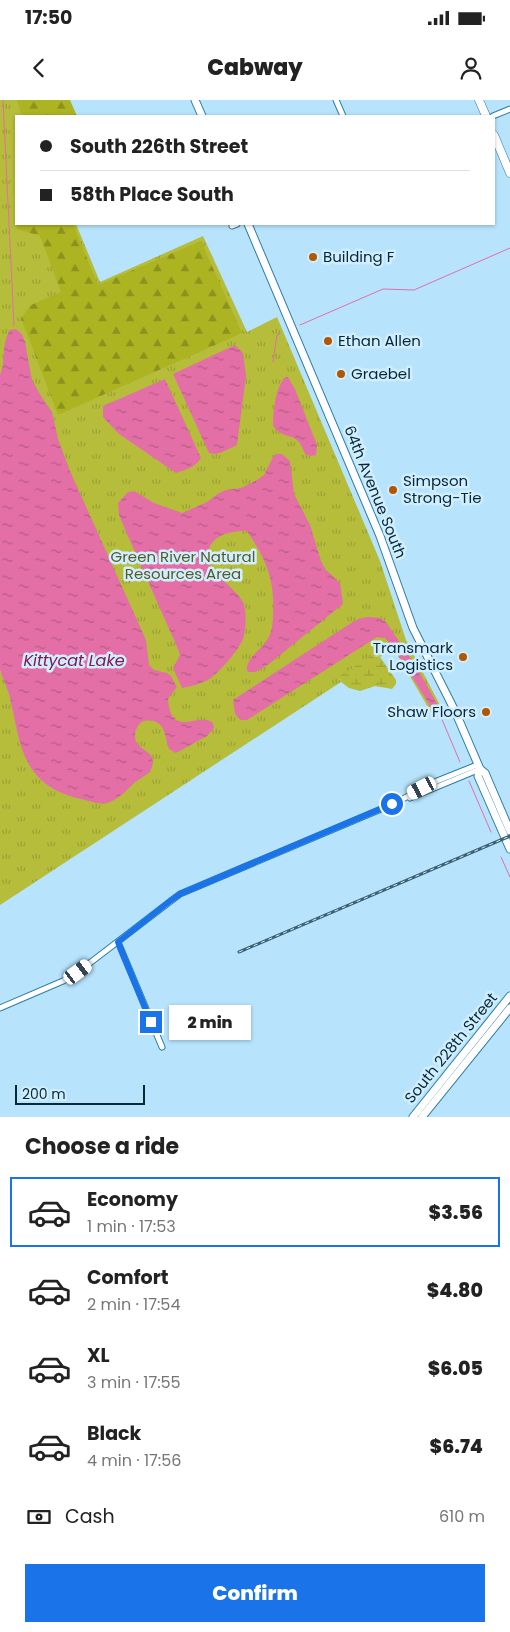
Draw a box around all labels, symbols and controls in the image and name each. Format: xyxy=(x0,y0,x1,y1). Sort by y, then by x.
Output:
text: 17:50 xyxy=(25,4,72,31)
text: Cabway xyxy=(207,52,303,83)
icon: back xyxy=(25,54,53,82)
icon: person xyxy=(457,54,485,82)
text: South 226th Street xyxy=(70,133,248,160)
text: 58th Place South xyxy=(70,181,234,208)
place label: Building F xyxy=(323,246,395,267)
marker: Building F xyxy=(307,251,319,263)
place label: Ethan Allen xyxy=(338,330,421,351)
marker: Ethan Allen xyxy=(322,335,334,347)
place label: Graebel xyxy=(351,363,411,384)
marker: Graebel xyxy=(335,368,347,380)
street label: 64th Avenue South xyxy=(339,422,412,561)
place label: Simpson Strong-Tie xyxy=(403,470,482,508)
marker: Simpson Strong-Tie xyxy=(387,484,399,496)
park label: Green River Natural Resources Area xyxy=(111,546,255,584)
place label: Transmark Logistics xyxy=(373,637,453,675)
water label: Kittycat Lake xyxy=(23,649,125,672)
marker: Transmark Logistics xyxy=(457,651,469,663)
place label: Shaw Floors xyxy=(387,701,476,722)
marker: Shaw Floors xyxy=(480,706,492,718)
car xyxy=(405,775,438,801)
route start xyxy=(381,793,403,815)
car xyxy=(61,957,94,987)
street label: South 228th Street xyxy=(399,988,502,1107)
callout: 2 min xyxy=(168,1004,251,1040)
route end xyxy=(140,1011,162,1033)
text: 2 min xyxy=(187,1011,233,1034)
scale bar xyxy=(15,1082,145,1105)
text: 200 m xyxy=(22,1084,66,1104)
text: Choose a ride xyxy=(25,1131,179,1162)
text: Economy xyxy=(87,1186,178,1213)
icon: car xyxy=(27,1190,72,1235)
text: $3.56 xyxy=(429,1199,483,1226)
text: 1 min · 17:53 xyxy=(87,1215,176,1238)
text: Comfort xyxy=(87,1264,169,1291)
icon: car xyxy=(27,1268,72,1313)
text: $4.80 xyxy=(427,1277,483,1304)
text: 2 min · 17:54 xyxy=(87,1293,180,1316)
text: XL xyxy=(87,1342,110,1369)
icon: car xyxy=(27,1346,72,1391)
text: $6.05 xyxy=(428,1355,483,1382)
text: 3 min · 17:55 xyxy=(87,1371,181,1394)
text: Black xyxy=(87,1420,141,1447)
icon: car xyxy=(27,1424,72,1469)
text: $6.74 xyxy=(430,1433,483,1460)
text: 4 min · 17:56 xyxy=(87,1449,181,1472)
icon: cash xyxy=(25,1503,53,1531)
text: Cash xyxy=(65,1503,115,1530)
text: 610 m xyxy=(439,1505,485,1528)
button: Confirm xyxy=(25,1564,485,1622)

